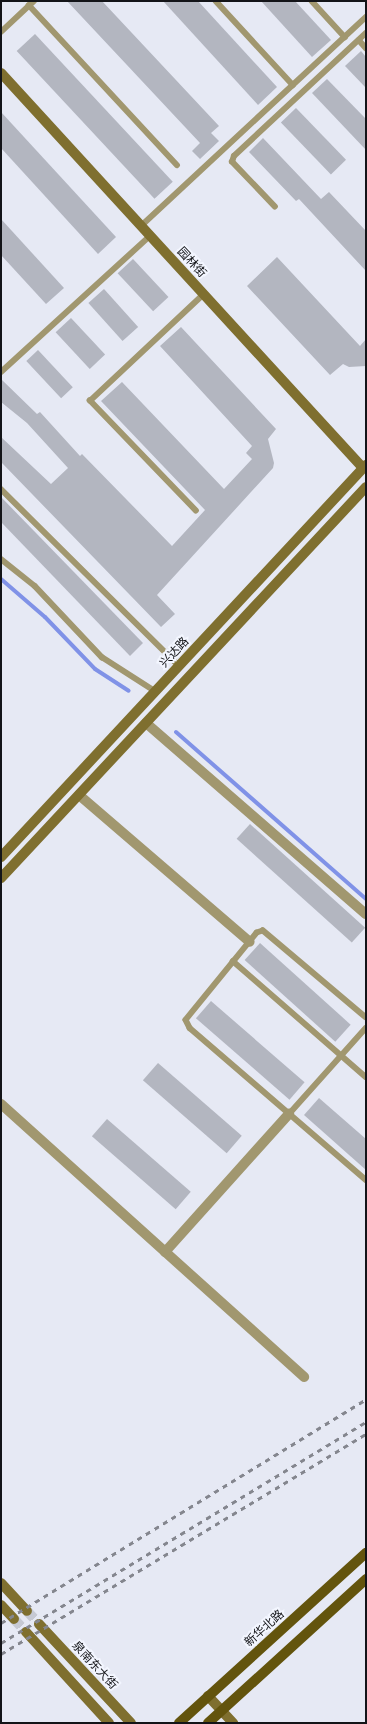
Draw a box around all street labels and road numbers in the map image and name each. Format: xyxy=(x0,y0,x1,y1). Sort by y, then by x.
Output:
street label: 园林街 xyxy=(174,244,210,280)
street label: 兴达路 xyxy=(156,634,192,670)
street label: 新华北路 xyxy=(241,1607,287,1649)
street label: 泉南东大街 xyxy=(69,1638,121,1692)

